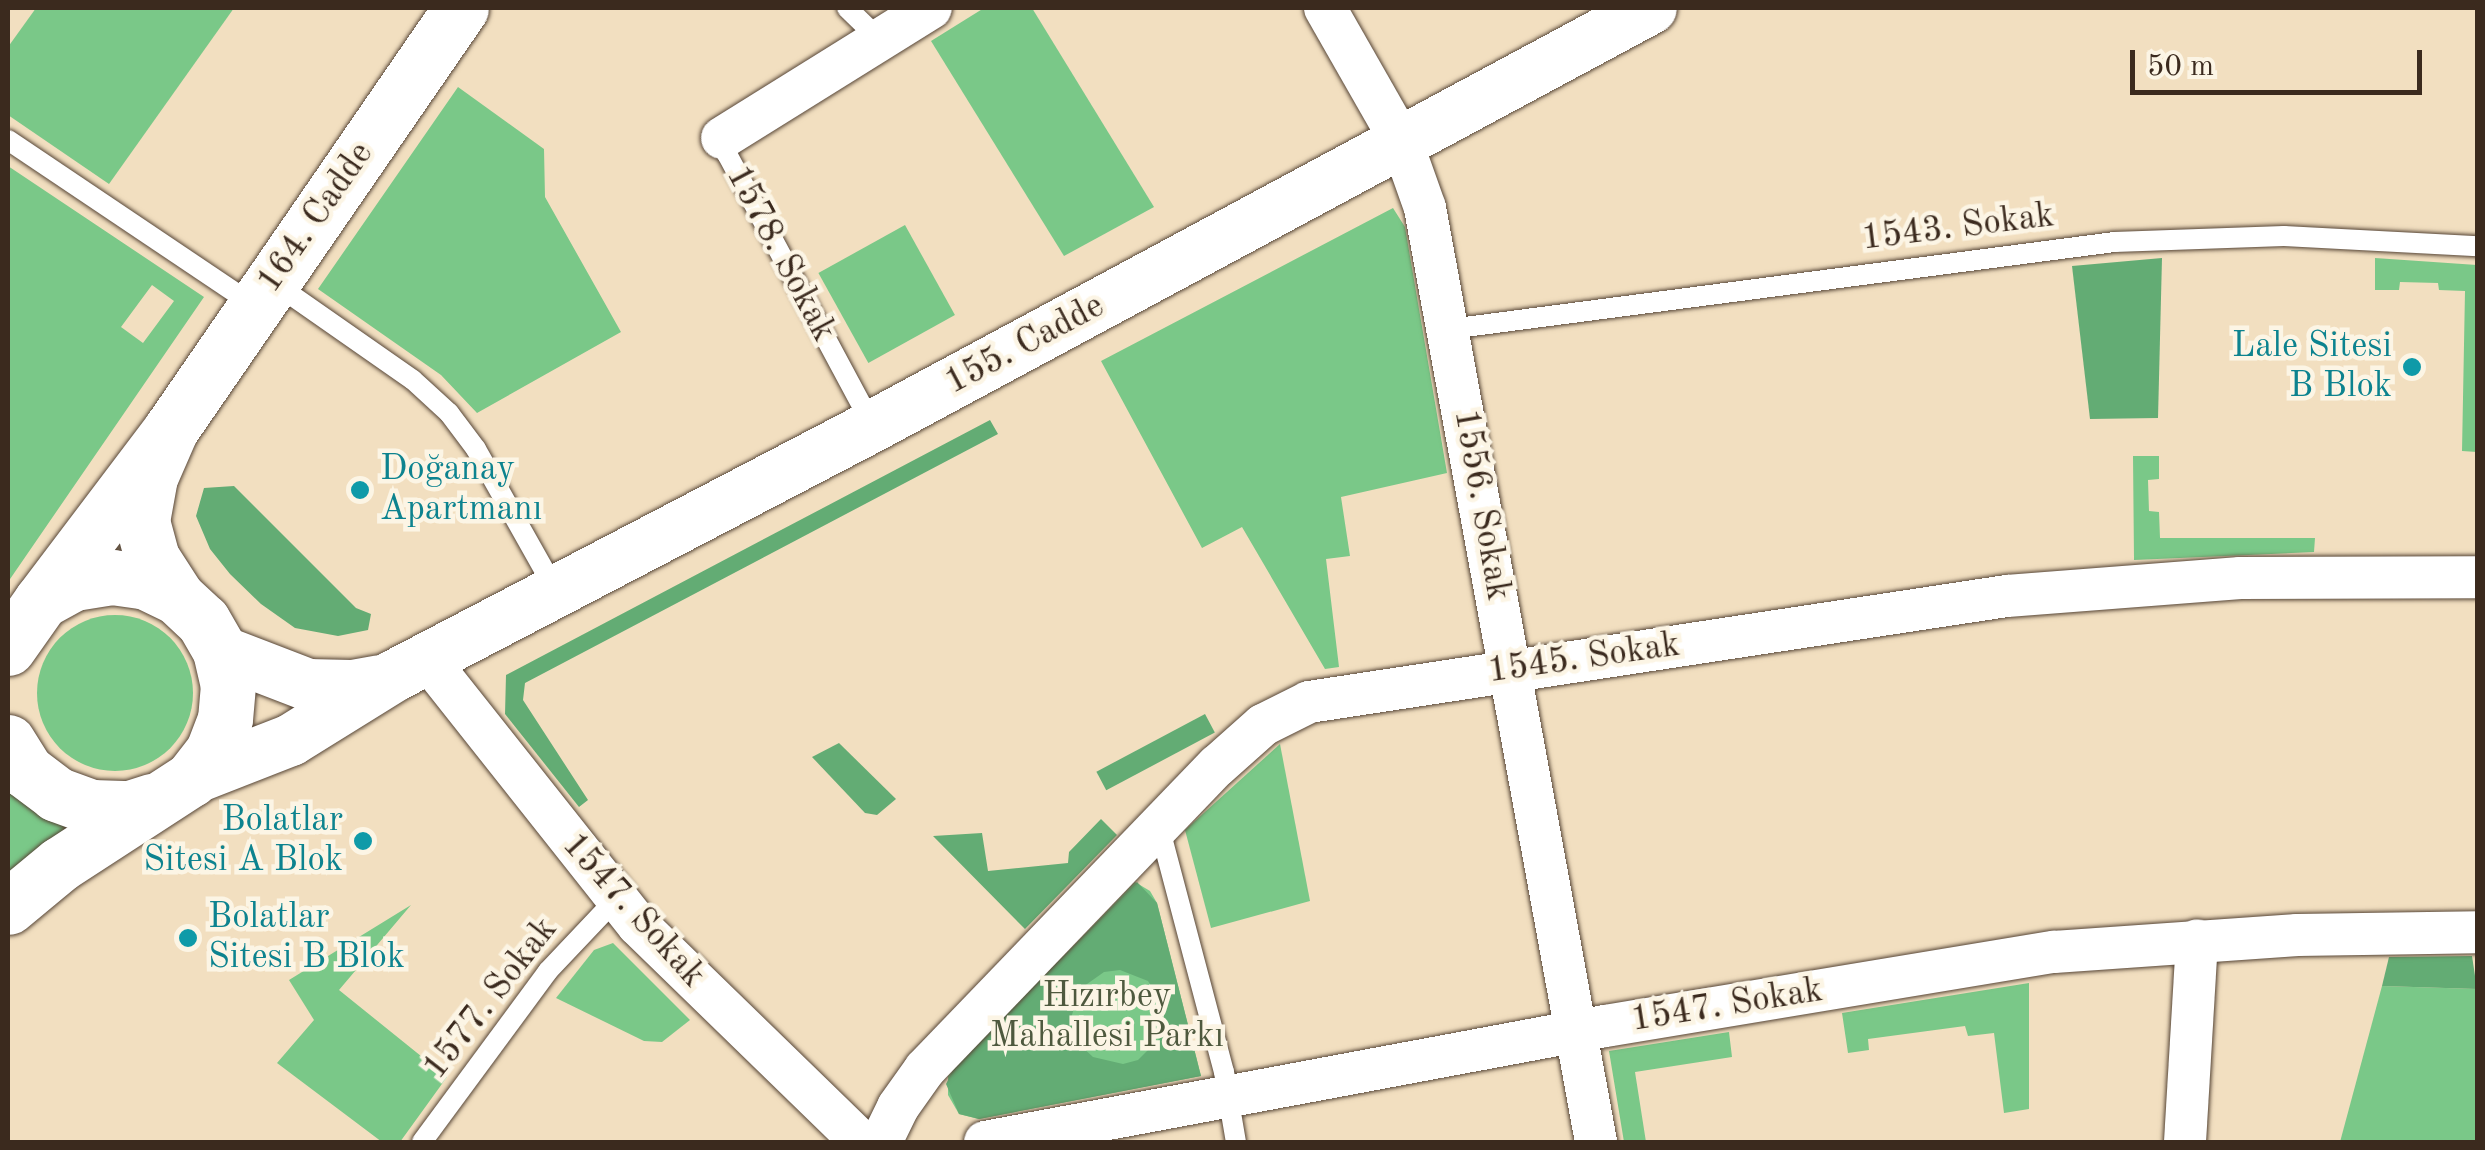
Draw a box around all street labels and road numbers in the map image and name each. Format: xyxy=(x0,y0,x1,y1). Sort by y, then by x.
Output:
street label: 164. Cadde xyxy=(249,135,383,301)
street label: 1578. Sokak xyxy=(716,159,844,349)
street label: 1543. Sokak xyxy=(1859,195,2057,261)
street label: 155. Cadde xyxy=(938,286,1112,404)
street label: 1556. Sokak xyxy=(1444,406,1518,604)
street label: 1545. Sokak xyxy=(1485,625,1683,693)
street label: 1547. Sokak xyxy=(553,825,713,997)
street label: 1577. Sokak xyxy=(415,910,567,1088)
street label: 1547. Sokak xyxy=(1628,970,1826,1042)

